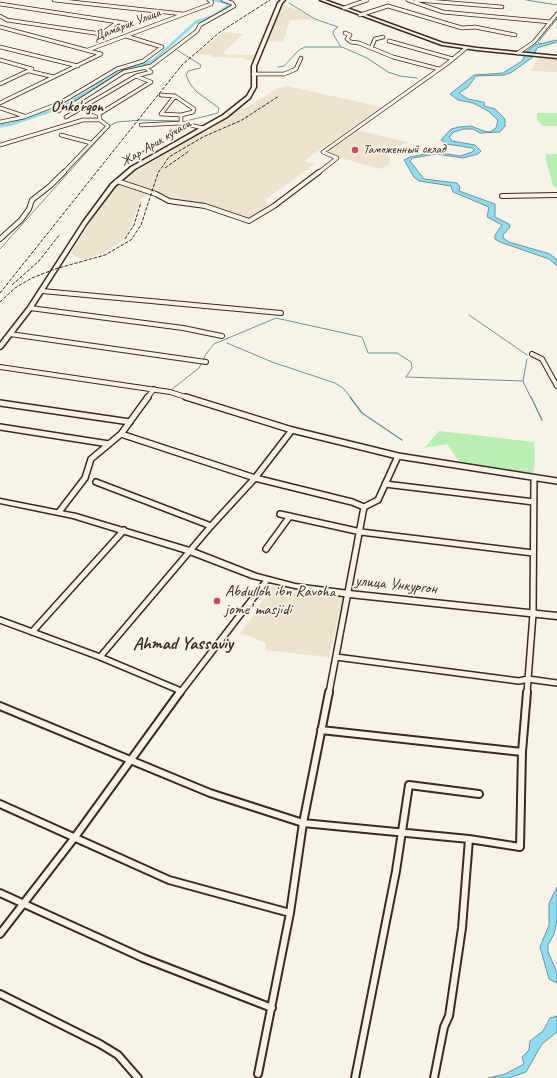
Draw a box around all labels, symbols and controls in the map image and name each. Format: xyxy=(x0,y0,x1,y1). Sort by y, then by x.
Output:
street label: Дамарик Улица xyxy=(91,5,163,45)
district label: O'nko'rgon xyxy=(51,98,103,116)
street label: Жар-Арик кўчаси xyxy=(118,116,194,170)
place label: Таможенный склад xyxy=(363,142,446,158)
marker: Таможенный склад xyxy=(350,145,360,155)
street label: улица Ункургон xyxy=(354,571,438,599)
place label: Abdulloh ibn Ravoha jome’ masjidi xyxy=(225,582,335,620)
marker: Abdulloh ibn Ravoha jome’ masjidi xyxy=(212,596,222,606)
district label: Ahmad Yassaviy xyxy=(133,633,233,655)

